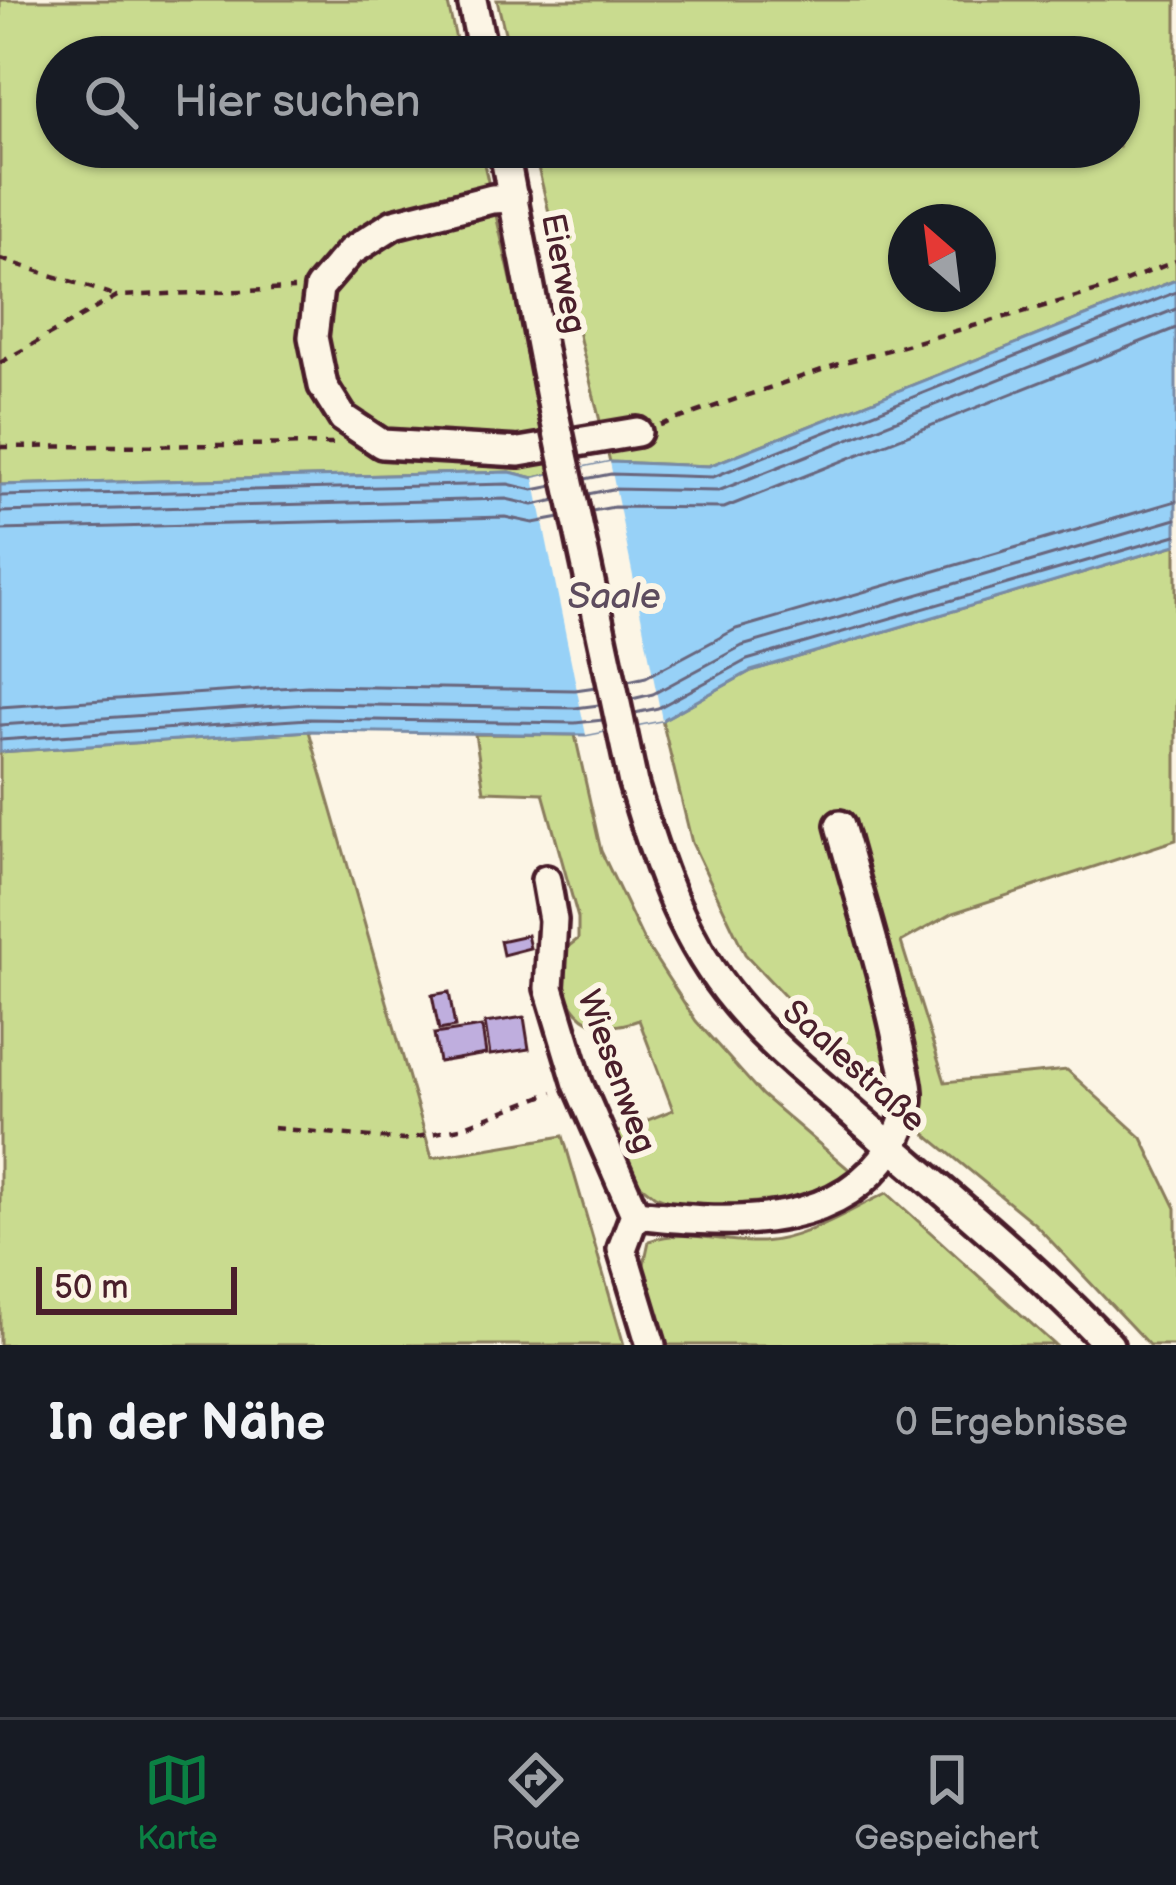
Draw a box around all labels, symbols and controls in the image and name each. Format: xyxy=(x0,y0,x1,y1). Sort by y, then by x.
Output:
search box xyxy=(36,36,1140,168)
icon: search xyxy=(78,69,144,135)
text: Hier suchen xyxy=(174,75,421,130)
north arrow xyxy=(888,204,996,312)
street label: Eierweg xyxy=(532,210,594,337)
water label: Saale xyxy=(567,576,661,619)
street label: Wiesenweg xyxy=(568,985,664,1159)
street label: Saalestraße xyxy=(774,992,933,1141)
scale bar xyxy=(36,1261,237,1314)
text: 50 m xyxy=(54,1268,129,1308)
text: In der Nähe xyxy=(48,1393,326,1454)
text: 0 Ergebnisse xyxy=(895,1400,1128,1447)
tab: Karte xyxy=(137,1747,218,1859)
tab: Route xyxy=(491,1747,580,1859)
tab: Gespeichert xyxy=(854,1747,1039,1859)

